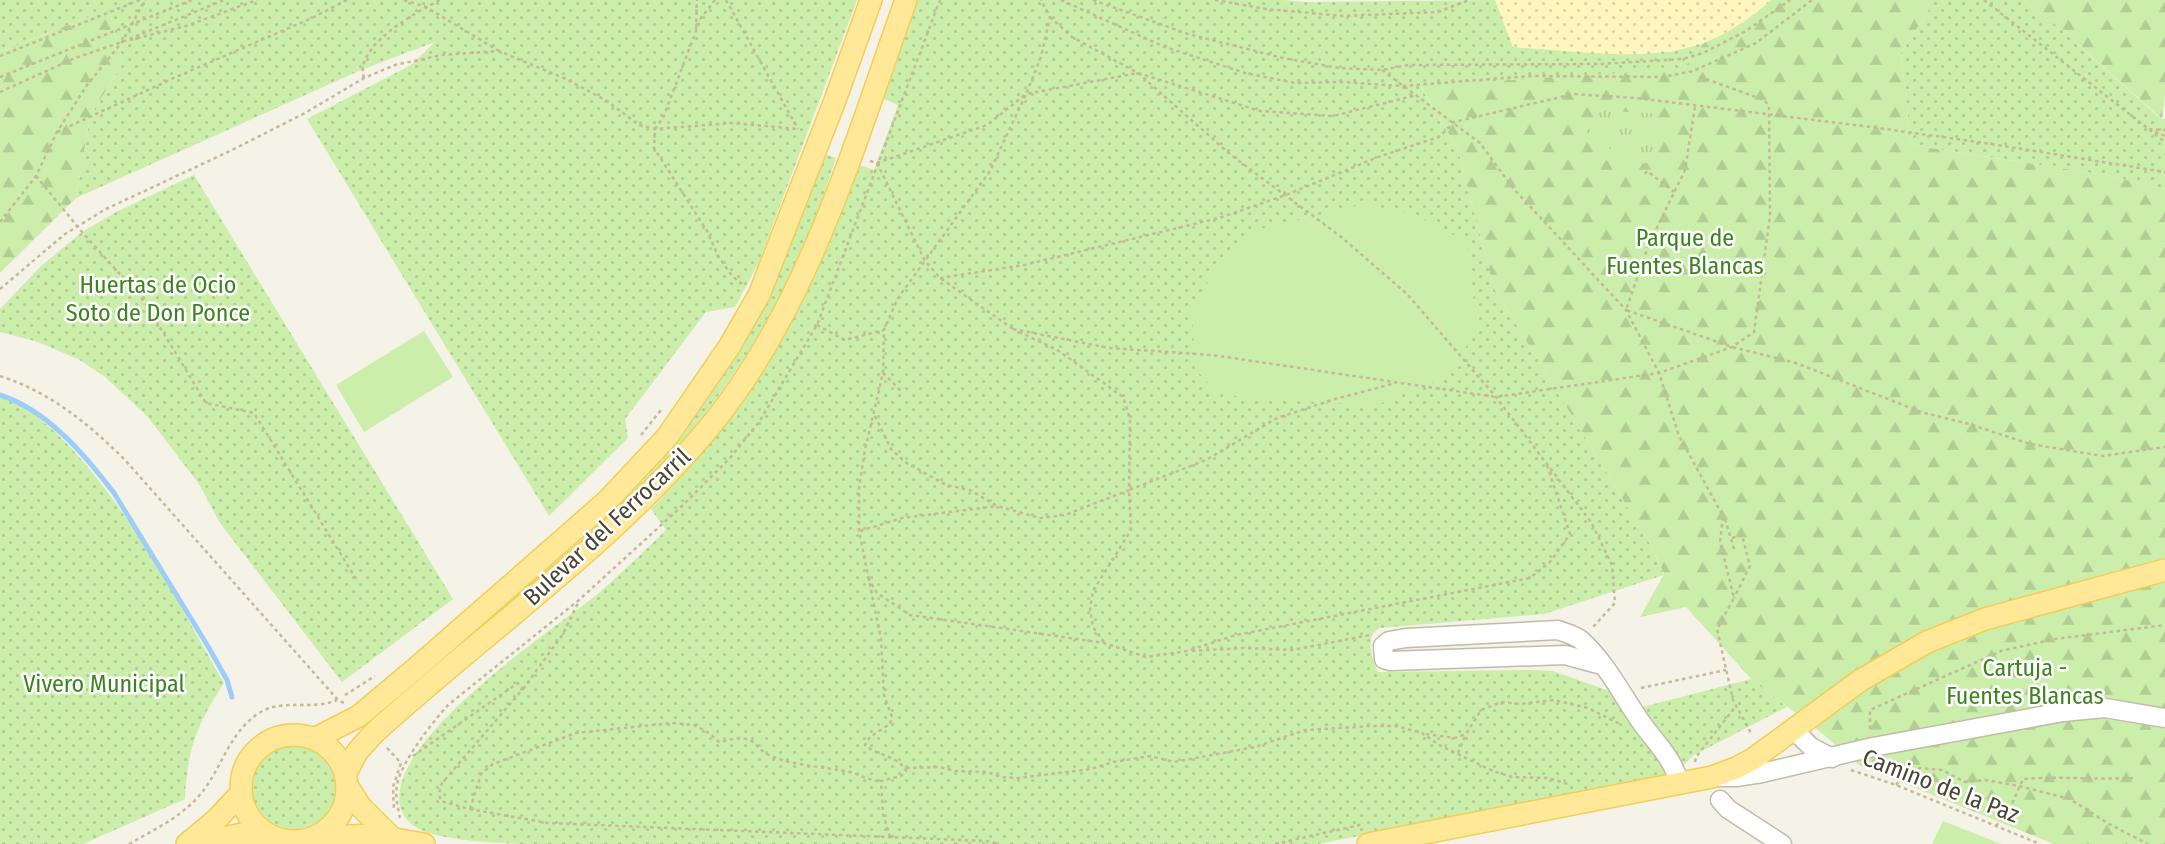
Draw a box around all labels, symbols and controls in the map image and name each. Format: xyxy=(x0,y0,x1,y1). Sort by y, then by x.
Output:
park label: Parque de Fuentes Blancas xyxy=(1606,224,1764,280)
park label: Huertas de Ocio Soto de Don Ponce xyxy=(66,271,250,327)
street label: Bulevar del Ferrocarril xyxy=(518,443,696,611)
park label: Cartuja - Fuentes Blancas xyxy=(1946,654,2104,710)
park label: Vivero Municipal xyxy=(23,670,185,698)
street label: Camino de la Paz xyxy=(1859,743,2023,829)

